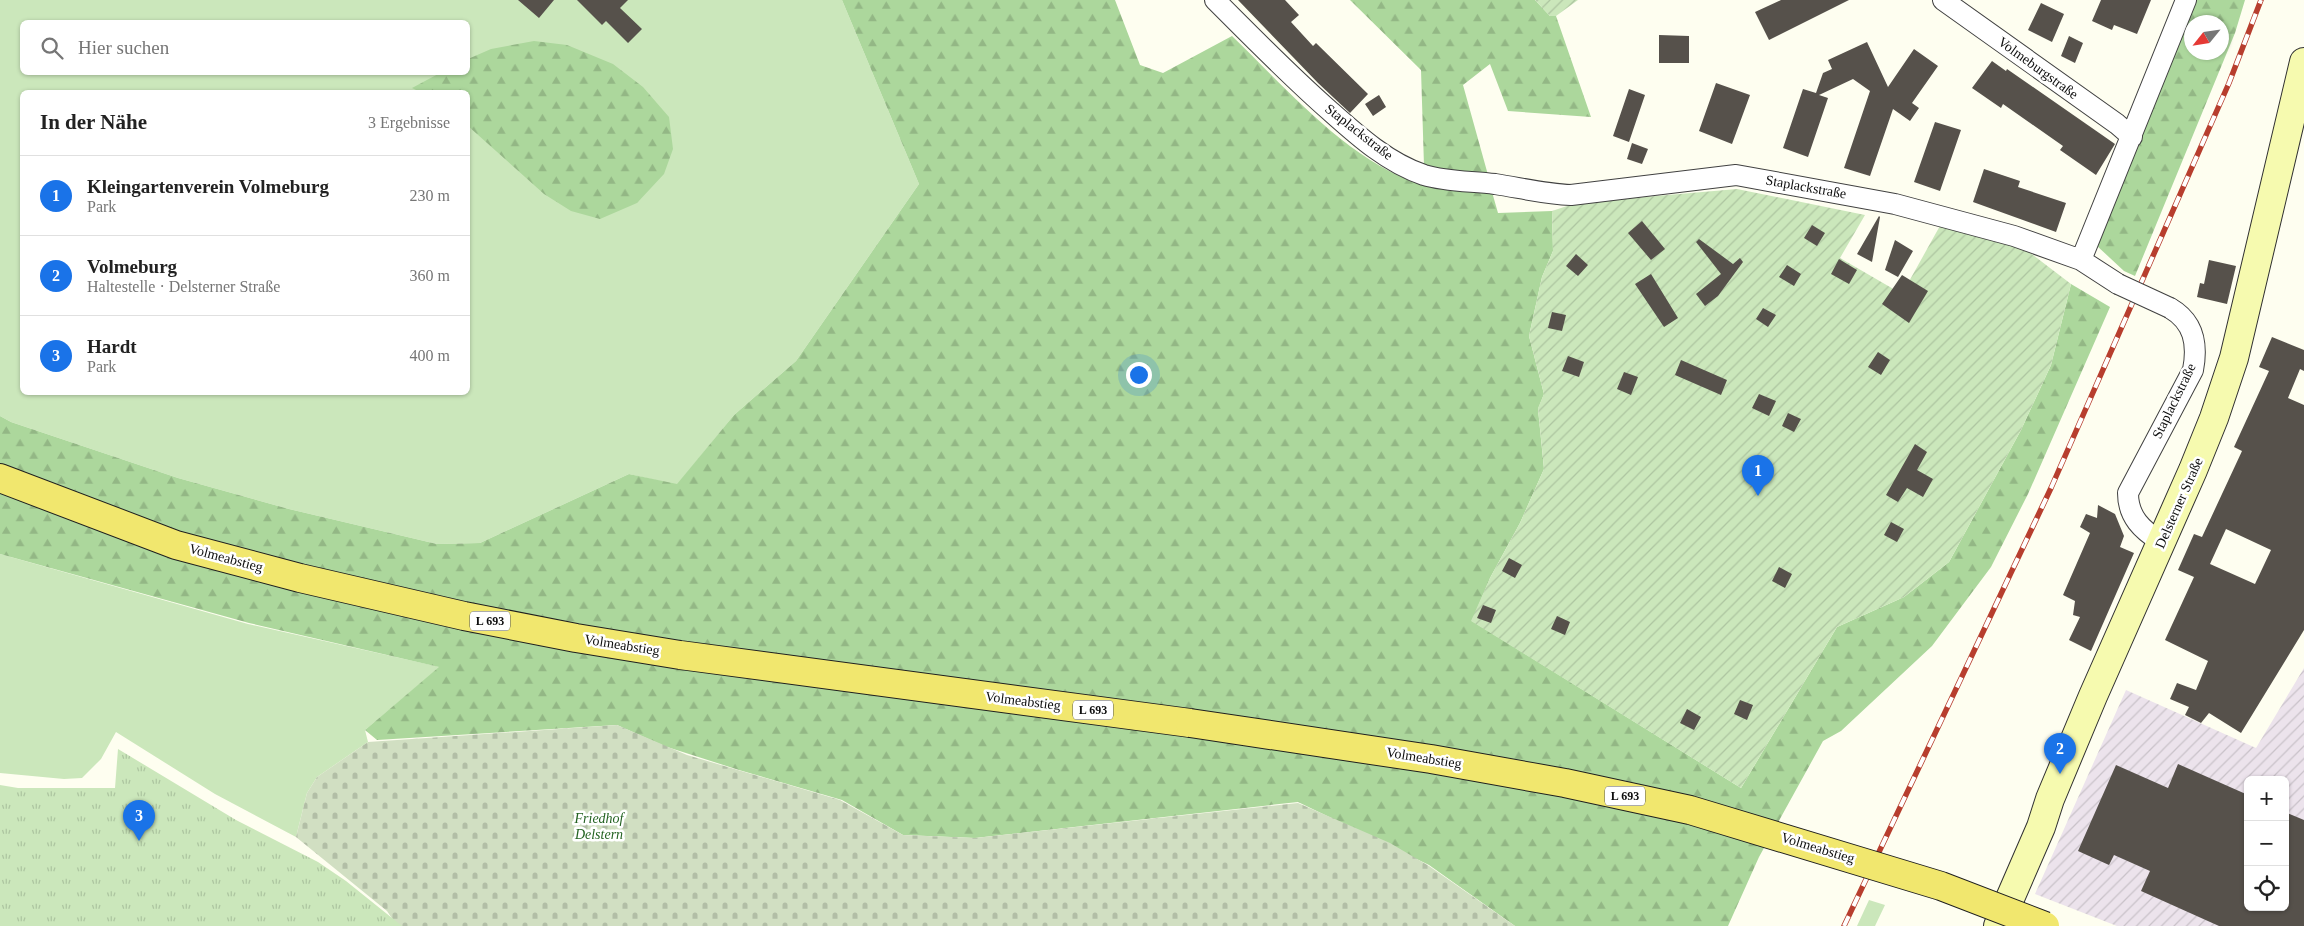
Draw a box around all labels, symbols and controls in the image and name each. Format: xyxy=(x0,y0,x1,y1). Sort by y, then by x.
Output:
north arrow xyxy=(2184,15,2229,60)
search box xyxy=(20,20,470,75)
icon: search xyxy=(38,34,66,62)
street label: Volmeburgstraße xyxy=(1995,34,2081,102)
text: Hier suchen xyxy=(78,37,169,58)
street label: Staplackstraße xyxy=(1322,101,1396,163)
text: In der Nähe xyxy=(40,110,147,134)
text: 3 Ergebnisse xyxy=(368,114,450,131)
street label: Staplackstraße xyxy=(1764,173,1848,201)
text: Kleingartenverein Volmeburg xyxy=(87,176,329,197)
text: 1 xyxy=(52,187,60,204)
text: 230 m xyxy=(410,187,450,204)
text: Park xyxy=(87,198,116,215)
text: Volmeburg xyxy=(87,256,177,277)
text: 2 xyxy=(52,267,60,284)
text: 360 m xyxy=(410,267,450,284)
text: Haltestelle · Delsterner Straße xyxy=(87,278,280,295)
text: Hardt xyxy=(87,336,137,357)
text: 3 xyxy=(52,347,60,364)
text: 400 m xyxy=(410,347,450,364)
text: Park xyxy=(87,358,116,375)
street label: Staplackstraße xyxy=(2149,361,2199,441)
your location xyxy=(1126,362,1152,388)
pin: 1 xyxy=(1742,455,1774,496)
street label: Delsterner Straße xyxy=(2152,455,2206,551)
street label: Volmeabstieg xyxy=(187,541,265,575)
road number: L 693 xyxy=(470,612,510,630)
street label: Volmeabstieg xyxy=(583,632,661,658)
street label: Volmeabstieg xyxy=(984,689,1062,713)
road number: L 693 xyxy=(1073,700,1113,720)
pin: 2 xyxy=(2044,733,2076,774)
street label: Volmeabstieg xyxy=(1385,745,1463,771)
map controls xyxy=(2244,776,2289,911)
button: + xyxy=(2244,776,2289,821)
road number: L 693 xyxy=(1605,786,1645,806)
pin: 3 xyxy=(123,800,155,841)
park label: Friedhof Delstern xyxy=(574,811,626,842)
button: − xyxy=(2244,821,2289,866)
street label: Volmeabstieg xyxy=(1779,830,1857,866)
button: locate xyxy=(2244,866,2289,911)

